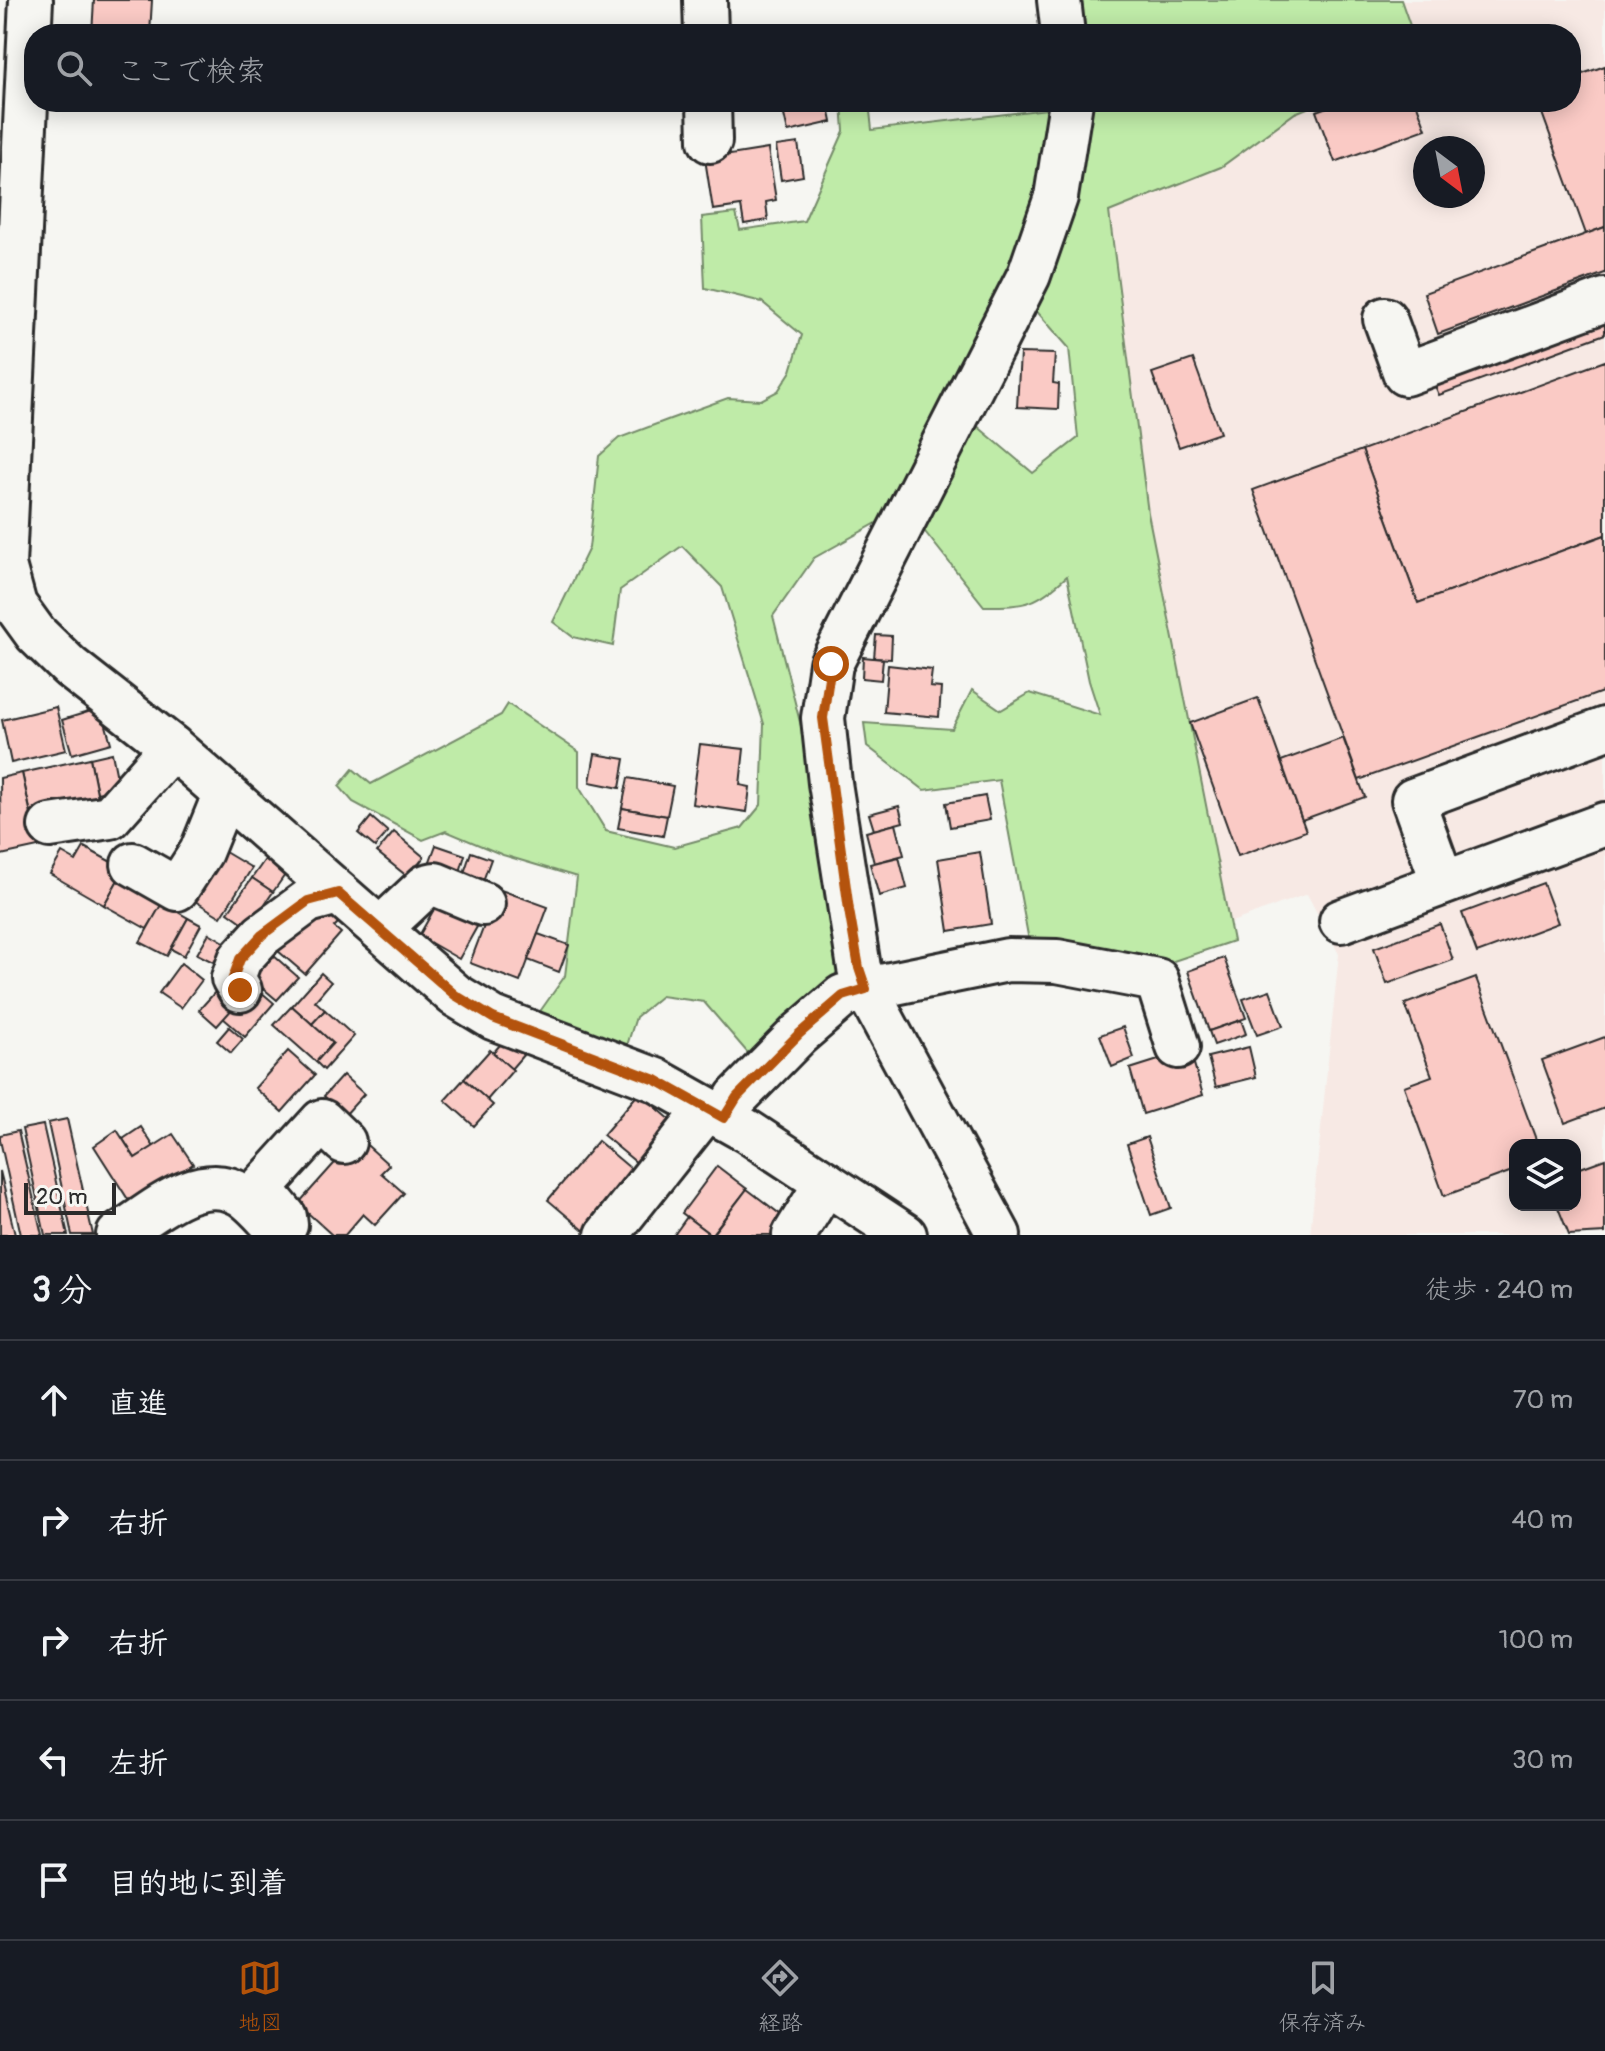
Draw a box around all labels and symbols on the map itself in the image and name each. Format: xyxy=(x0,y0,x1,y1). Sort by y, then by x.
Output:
north arrow xyxy=(1413,136,1485,208)
route start xyxy=(813,646,849,682)
route end xyxy=(222,972,258,1008)
scale bar xyxy=(24,1179,116,1215)

